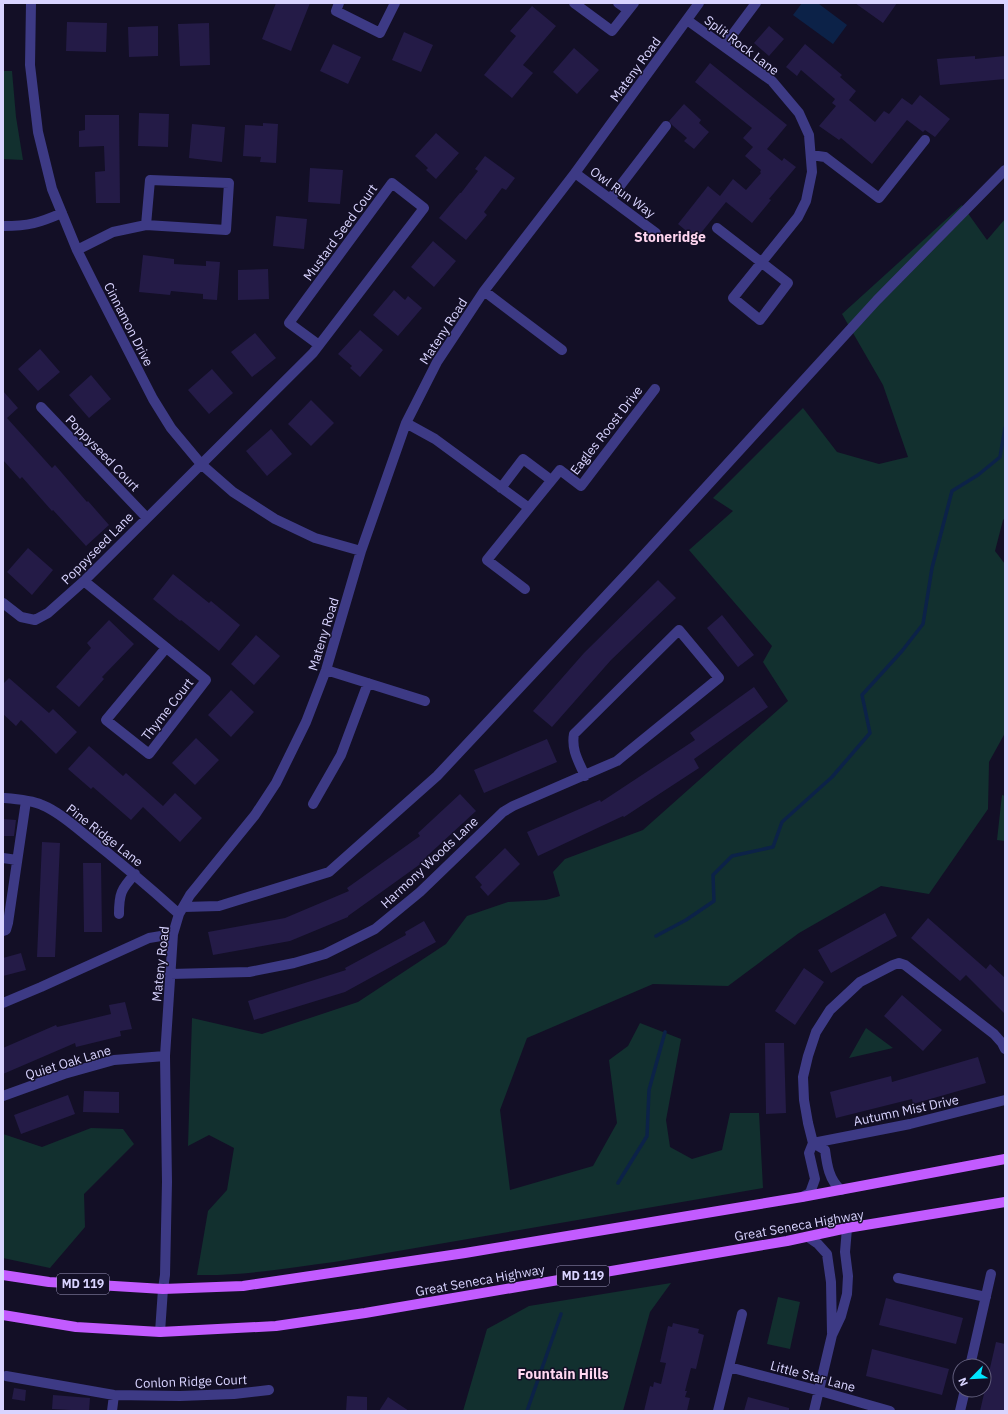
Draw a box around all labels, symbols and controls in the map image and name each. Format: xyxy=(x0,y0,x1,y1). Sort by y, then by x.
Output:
street label: Split Rock Lane xyxy=(701,12,782,79)
street label: Mateny Road xyxy=(606,34,665,105)
street label: Owl Run Way xyxy=(587,163,659,222)
street label: Mustard Seed Court xyxy=(300,181,381,284)
district label: Stoneridge xyxy=(634,228,706,246)
street label: Cinnamon Drive xyxy=(100,279,157,369)
street label: Mateny Road xyxy=(416,295,471,368)
street label: Eagles Roost Drive xyxy=(566,382,646,478)
street label: Poppyseed Court xyxy=(62,412,143,495)
street label: Poppyseed Lane xyxy=(58,509,137,588)
street label: Mateny Road xyxy=(304,595,343,673)
street label: Thyme Court xyxy=(138,675,197,744)
street label: Pine Ridge Lane xyxy=(63,800,146,871)
street label: Harmony Woods Lane xyxy=(377,813,482,912)
street label: Mateny Road xyxy=(148,925,173,1003)
street label: Quiet Oak Lane xyxy=(23,1041,113,1084)
street label: Autumn Mist Drive xyxy=(852,1091,960,1130)
street label: Great Seneca Highway xyxy=(733,1206,866,1245)
street label: Great Seneca Highway xyxy=(414,1261,547,1300)
road number: MD 119 xyxy=(557,1266,609,1286)
road number: MD 119 xyxy=(57,1274,109,1294)
street label: Little Star Lane xyxy=(768,1357,857,1396)
north arrow xyxy=(952,1358,992,1398)
district label: Fountain Hills xyxy=(518,1365,608,1383)
street label: Conlon Ridge Court xyxy=(135,1371,247,1392)
text: N xyxy=(955,1376,971,1389)

